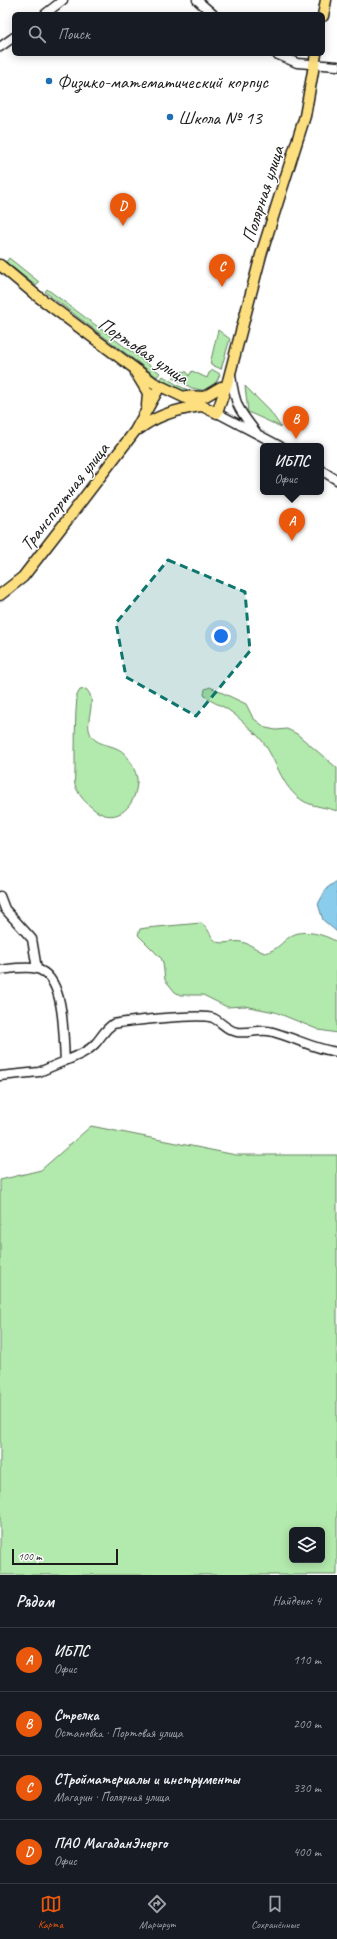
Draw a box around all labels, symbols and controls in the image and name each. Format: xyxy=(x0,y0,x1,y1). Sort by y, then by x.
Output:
search box xyxy=(12,12,325,56)
icon: search xyxy=(26,23,48,45)
text: Поиск xyxy=(58,25,90,44)
place label: Физико-математический корпус xyxy=(57,70,269,94)
marker: Физико-математический корпус xyxy=(44,76,54,86)
place label: Школа № 13 xyxy=(178,106,263,130)
marker: Школа № 13 xyxy=(165,112,175,122)
street label: Полярная улица xyxy=(236,141,290,246)
pin: D xyxy=(110,193,136,226)
pin: C xyxy=(209,254,235,287)
street label: Портовая улица xyxy=(93,312,195,391)
pin: B xyxy=(283,406,309,439)
street label: Транспортная улица xyxy=(15,436,116,556)
popup xyxy=(260,443,324,495)
text: ИБПС xyxy=(274,452,310,471)
text: Офис xyxy=(274,471,297,487)
pin: A xyxy=(279,508,305,541)
your location xyxy=(211,626,231,646)
map controls xyxy=(289,1527,325,1563)
button: layers xyxy=(289,1527,325,1563)
scale bar xyxy=(12,1547,118,1566)
text: 100 m xyxy=(18,1549,42,1563)
text: Рядом xyxy=(16,1591,54,1612)
text: Найдено: 4 xyxy=(273,1593,321,1609)
text: ИБПС xyxy=(54,1642,89,1661)
text: A xyxy=(26,1652,32,1668)
text: 110 m xyxy=(293,1652,321,1668)
text: Офис xyxy=(54,1661,77,1677)
text: Стрелка xyxy=(54,1706,99,1725)
text: B xyxy=(26,1716,32,1732)
text: 200 m xyxy=(293,1716,321,1732)
text: Остановка · Портовая улица xyxy=(54,1725,183,1741)
text: СТройматериалы и инструменты xyxy=(54,1770,240,1789)
text: C xyxy=(26,1780,32,1796)
text: 330 m xyxy=(293,1780,321,1796)
text: Магазин · Полярная улица xyxy=(54,1789,169,1805)
text: ПАО МагаданЭнерго xyxy=(54,1834,167,1853)
text: D xyxy=(25,1844,33,1860)
text: 400 m xyxy=(293,1844,321,1860)
text: Офис xyxy=(54,1853,77,1869)
tab: Карта xyxy=(38,1893,63,1931)
tab: Маршрут xyxy=(139,1893,175,1931)
tab: Сохранённые xyxy=(251,1893,299,1931)

